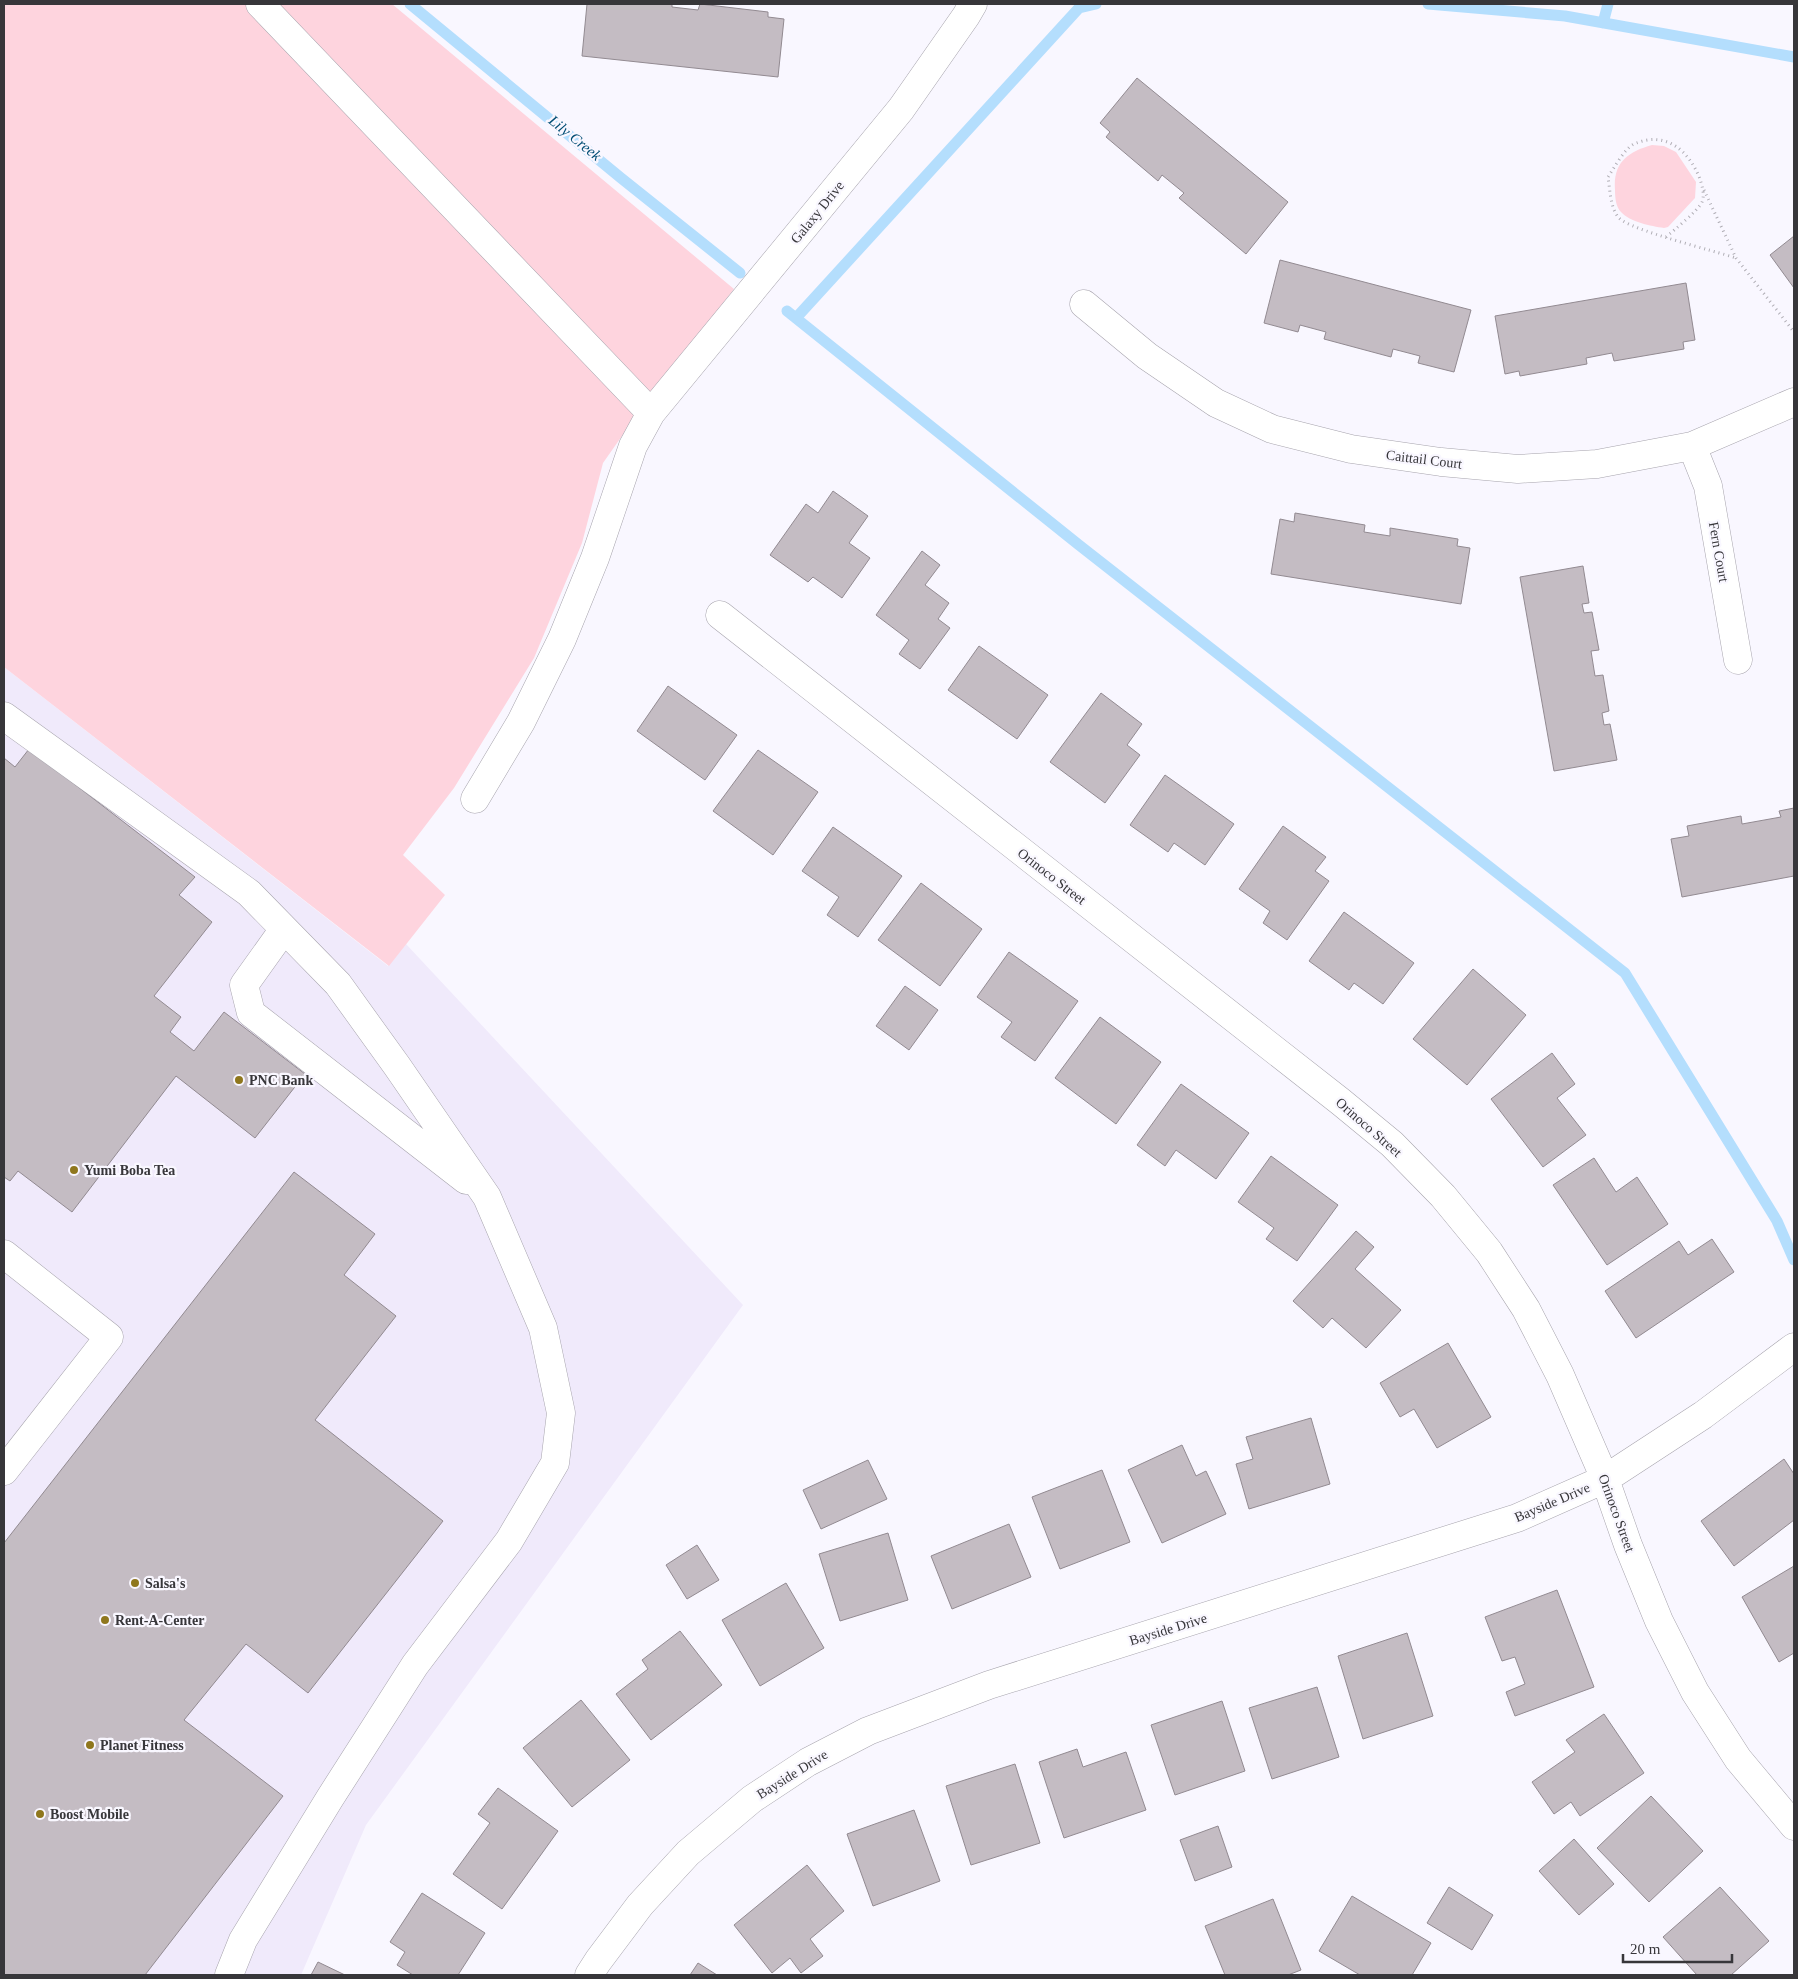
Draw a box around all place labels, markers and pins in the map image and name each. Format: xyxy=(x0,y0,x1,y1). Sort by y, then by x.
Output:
place label: PNC Bank xyxy=(249,1073,313,1088)
marker: PNC Bank xyxy=(233,1074,245,1086)
place label: Yumi Boba Tea xyxy=(84,1163,175,1178)
marker: Yumi Boba Tea xyxy=(68,1164,80,1176)
place label: Salsa's xyxy=(145,1576,186,1591)
marker: Salsa's xyxy=(129,1577,141,1589)
place label: Rent-A-Center xyxy=(115,1613,204,1628)
marker: Rent-A-Center xyxy=(99,1614,111,1626)
place label: Planet Fitness xyxy=(100,1738,184,1753)
marker: Planet Fitness xyxy=(84,1739,96,1751)
place label: Boost Mobile xyxy=(50,1807,129,1822)
marker: Boost Mobile xyxy=(34,1808,46,1820)

